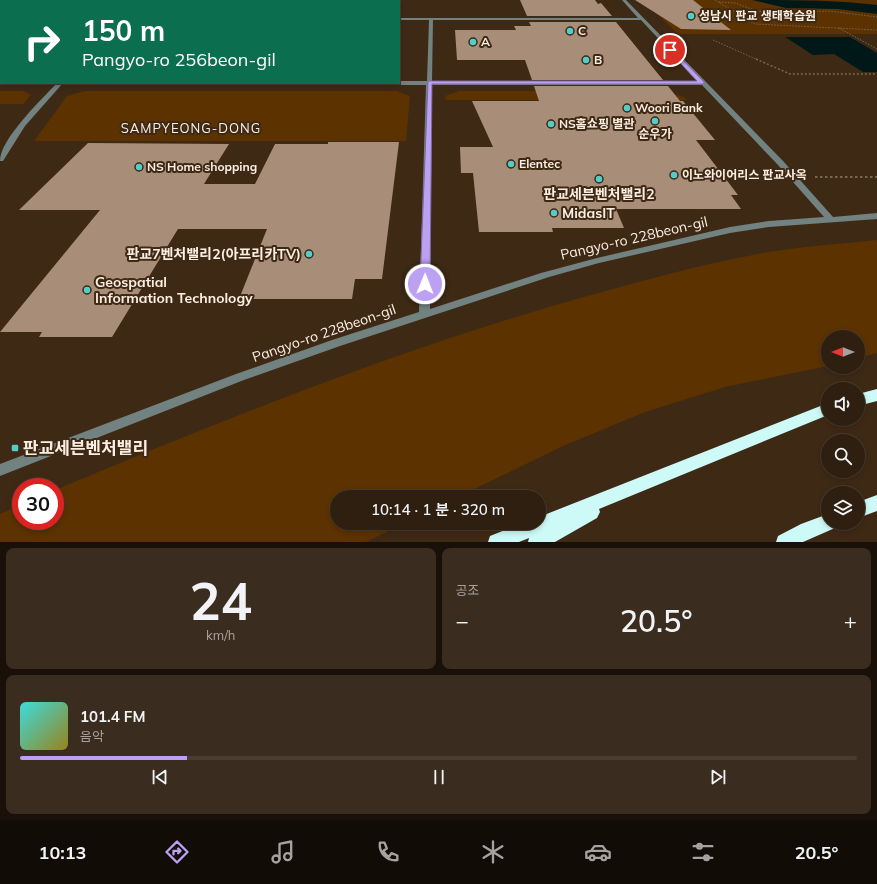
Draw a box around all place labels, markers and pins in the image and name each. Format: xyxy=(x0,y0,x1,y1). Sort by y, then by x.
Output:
place label: 성남시 판교 생태학습원 xyxy=(699,8,816,23)
marker: 성남시 판교 생태학습원 xyxy=(686,11,696,21)
place label: C xyxy=(578,23,586,38)
marker: C xyxy=(565,26,575,36)
pin xyxy=(653,33,687,67)
place label: A xyxy=(481,34,490,49)
marker: A xyxy=(468,37,478,47)
place label: B xyxy=(594,52,602,67)
marker: B xyxy=(581,55,591,65)
place label: Woori Bank xyxy=(635,100,703,115)
marker: Woori Bank xyxy=(622,103,632,113)
place label: NS홈쇼핑 별관 xyxy=(559,116,634,131)
marker: 순우가 xyxy=(650,116,660,126)
marker: NS홈쇼핑 별관 xyxy=(546,119,556,129)
place label: 순우가 xyxy=(638,126,672,141)
place label: Elentec xyxy=(519,156,560,171)
place label: NS Home shopping xyxy=(147,159,257,174)
marker: Elentec xyxy=(506,159,516,169)
marker: NS Home shopping xyxy=(134,162,144,172)
place label: 이노와이어리스 판교사옥 xyxy=(682,167,807,182)
marker: 이노와이어리스 판교사옥 xyxy=(669,170,679,180)
marker: 판교세븐벤처밸리2 xyxy=(594,174,604,184)
place label: 판교세븐벤처밸리2 xyxy=(543,185,655,203)
place label: MidasIT xyxy=(562,204,615,222)
marker: MidasIT xyxy=(549,208,559,218)
place label: 판교7벤처밸리2(아프리카TV) xyxy=(126,245,301,263)
marker: 판교7벤처밸리2(아프리카TV) xyxy=(304,249,314,259)
place label: Geospatial Information Technology xyxy=(95,273,253,307)
marker: Geospatial Information Technology xyxy=(82,285,92,295)
place label: 판교세븐벤처밸리 xyxy=(23,437,148,458)
marker: 판교세븐벤처밸리 xyxy=(10,443,20,453)

